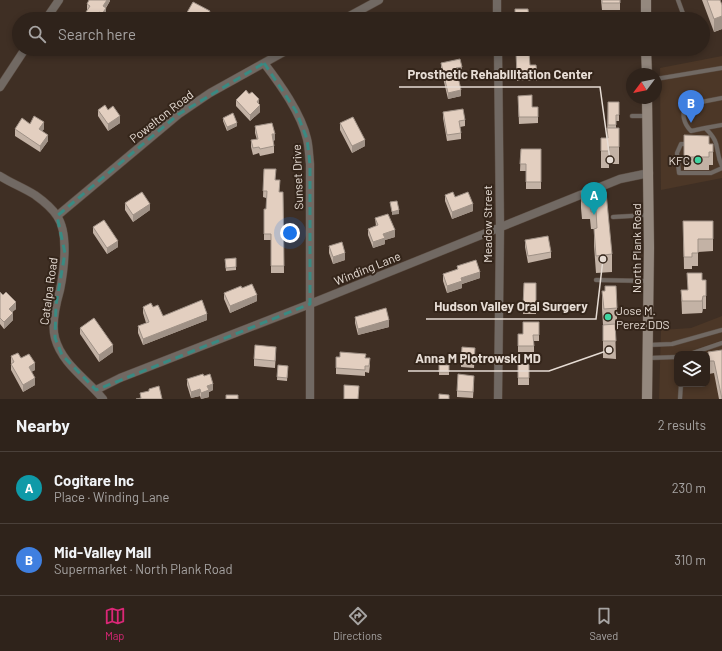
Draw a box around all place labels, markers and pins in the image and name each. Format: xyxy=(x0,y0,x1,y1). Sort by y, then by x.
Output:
callout: Prosthetic Rehabilitation Center xyxy=(399,62,600,87)
pin: B xyxy=(678,90,704,123)
place label: KFC xyxy=(669,153,690,167)
marker: KFC xyxy=(693,155,703,165)
pin: A xyxy=(581,182,607,215)
callout: Hudson Valley Oral Surgery xyxy=(426,294,596,319)
place label: Jose M. Perez DDS xyxy=(616,303,670,331)
marker: Jose M. Perez DDS xyxy=(603,312,613,322)
callout: Anna M Piotrowski MD xyxy=(408,346,549,371)

